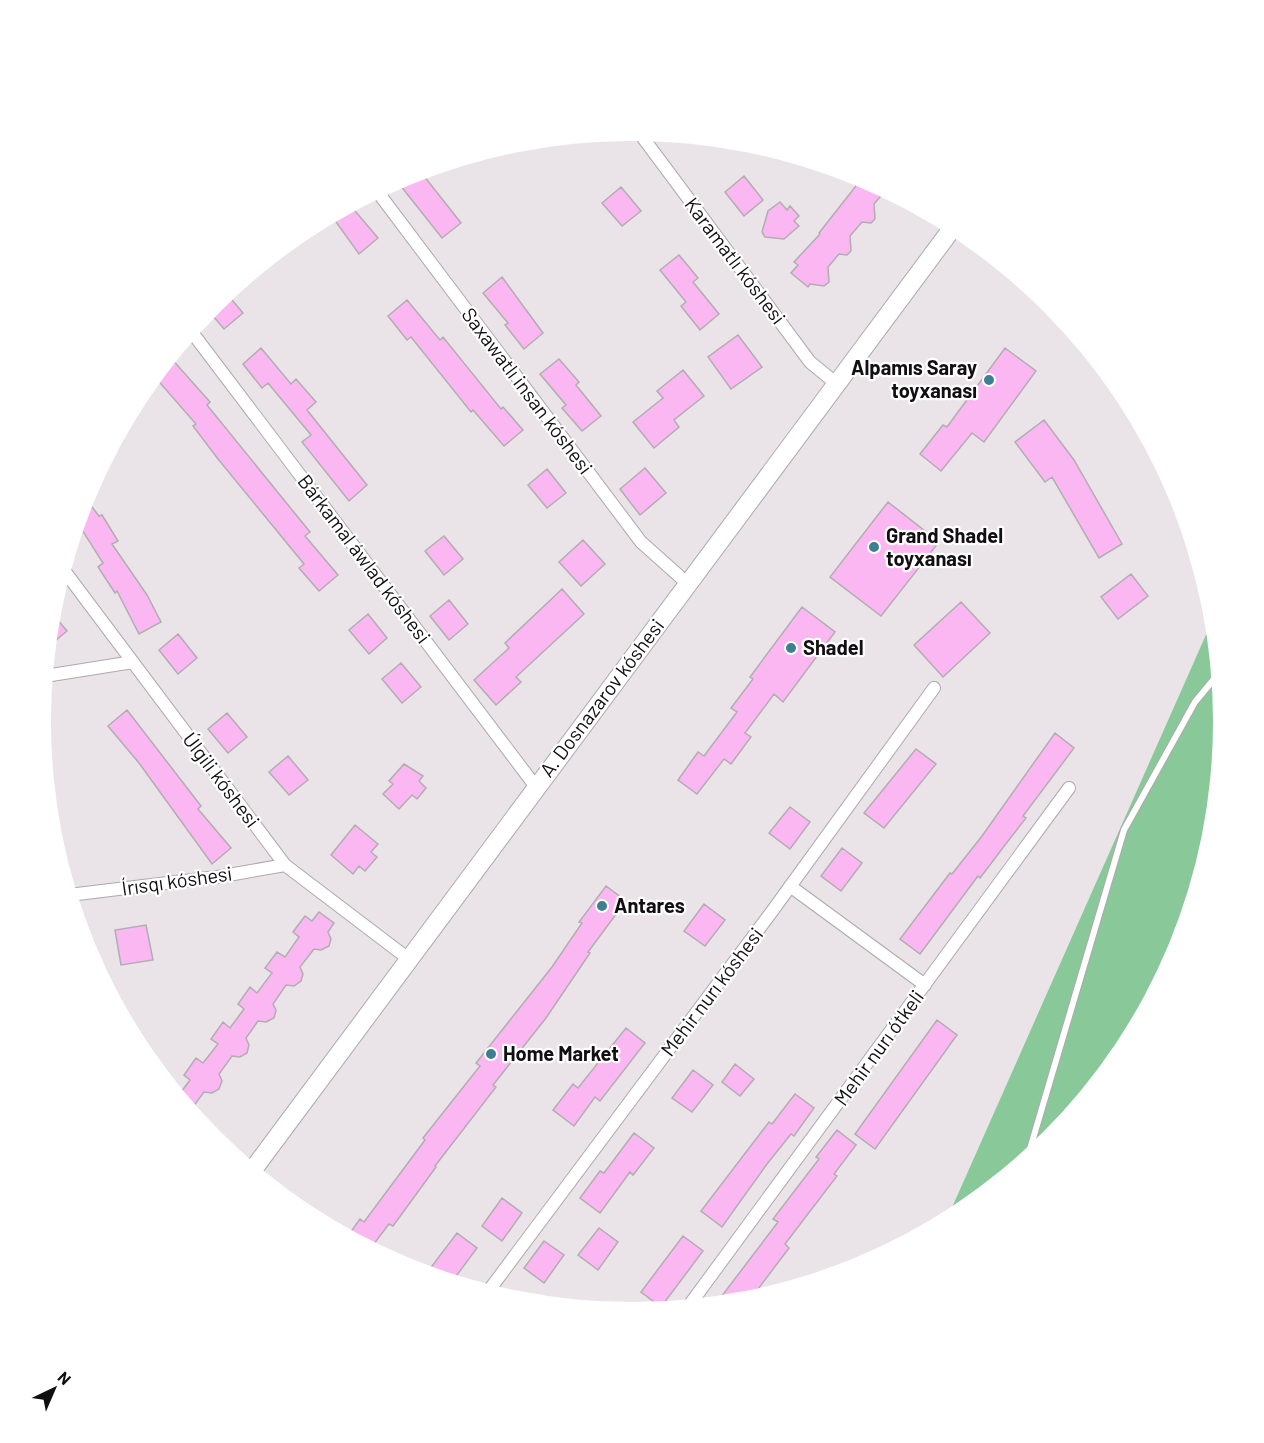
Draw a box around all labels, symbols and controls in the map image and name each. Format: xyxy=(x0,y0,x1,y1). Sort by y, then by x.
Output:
street label: Karamatlı kóshesi xyxy=(680,192,791,329)
street label: Saxawatlı insan kóshesi xyxy=(457,302,598,478)
place label: Alpamıs Saray toyxanası xyxy=(851,355,977,402)
marker: Alpamıs Saray toyxanası xyxy=(982,373,996,387)
street label: Bárkamal áwlad kóshesi xyxy=(293,469,436,648)
place label: Grand Shadel toyxanası xyxy=(886,523,1003,570)
marker: Grand Shadel toyxanası xyxy=(867,540,881,554)
street label: A. Dosnazarov kóshesi xyxy=(534,614,668,781)
place label: Shadel xyxy=(803,635,864,659)
marker: Shadel xyxy=(784,641,798,655)
street label: Úlgili kóshesi xyxy=(178,727,265,832)
street label: Írısqı kóshesi xyxy=(120,860,234,900)
place label: Antares xyxy=(614,893,685,917)
marker: Antares xyxy=(595,899,609,913)
street label: Mehir nurı kóshesi xyxy=(655,922,767,1061)
street label: Mehir nurı ótkeli xyxy=(828,985,928,1110)
place label: Home Market xyxy=(503,1041,619,1065)
marker: Home Market xyxy=(484,1047,498,1061)
north arrow xyxy=(24,1359,84,1419)
text: N xyxy=(54,1367,75,1388)

